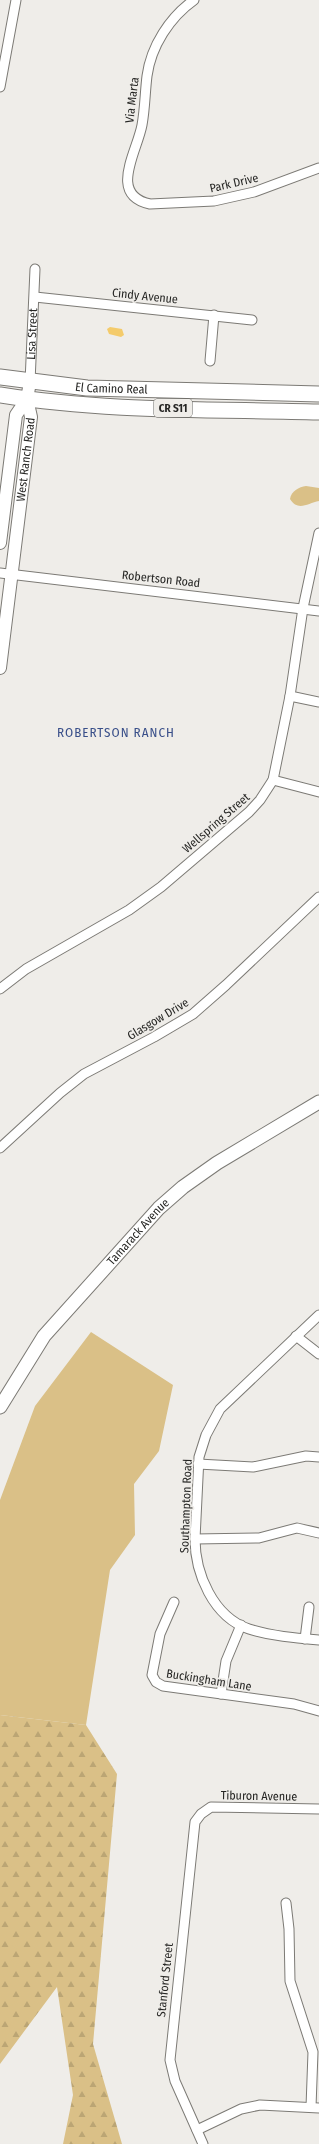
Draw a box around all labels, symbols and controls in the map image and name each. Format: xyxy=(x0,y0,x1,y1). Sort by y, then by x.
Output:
street label: Via Marta xyxy=(122,76,142,124)
street label: Park Drive xyxy=(208,171,260,195)
street label: Cindy Avenue xyxy=(111,286,179,306)
street label: Lisa Street xyxy=(24,308,40,360)
street label: El Camino Real xyxy=(74,380,148,397)
road number: CR S11 xyxy=(154,399,192,417)
street label: West Ranch Road xyxy=(14,417,38,502)
street label: Robertson Road xyxy=(121,568,201,590)
district label: ROBERTSON RANCH xyxy=(57,725,175,740)
street label: Wellspring Street xyxy=(180,790,252,856)
street label: Glasgow Drive xyxy=(125,995,191,1043)
street label: Tamarack Avenue xyxy=(104,1195,172,1268)
street label: Southampton Road xyxy=(177,1459,195,1553)
street label: Buckingham Lane xyxy=(165,1666,253,1694)
street label: Tiburon Avenue xyxy=(221,1788,297,1804)
street label: Stanford Street xyxy=(154,1942,176,2018)

